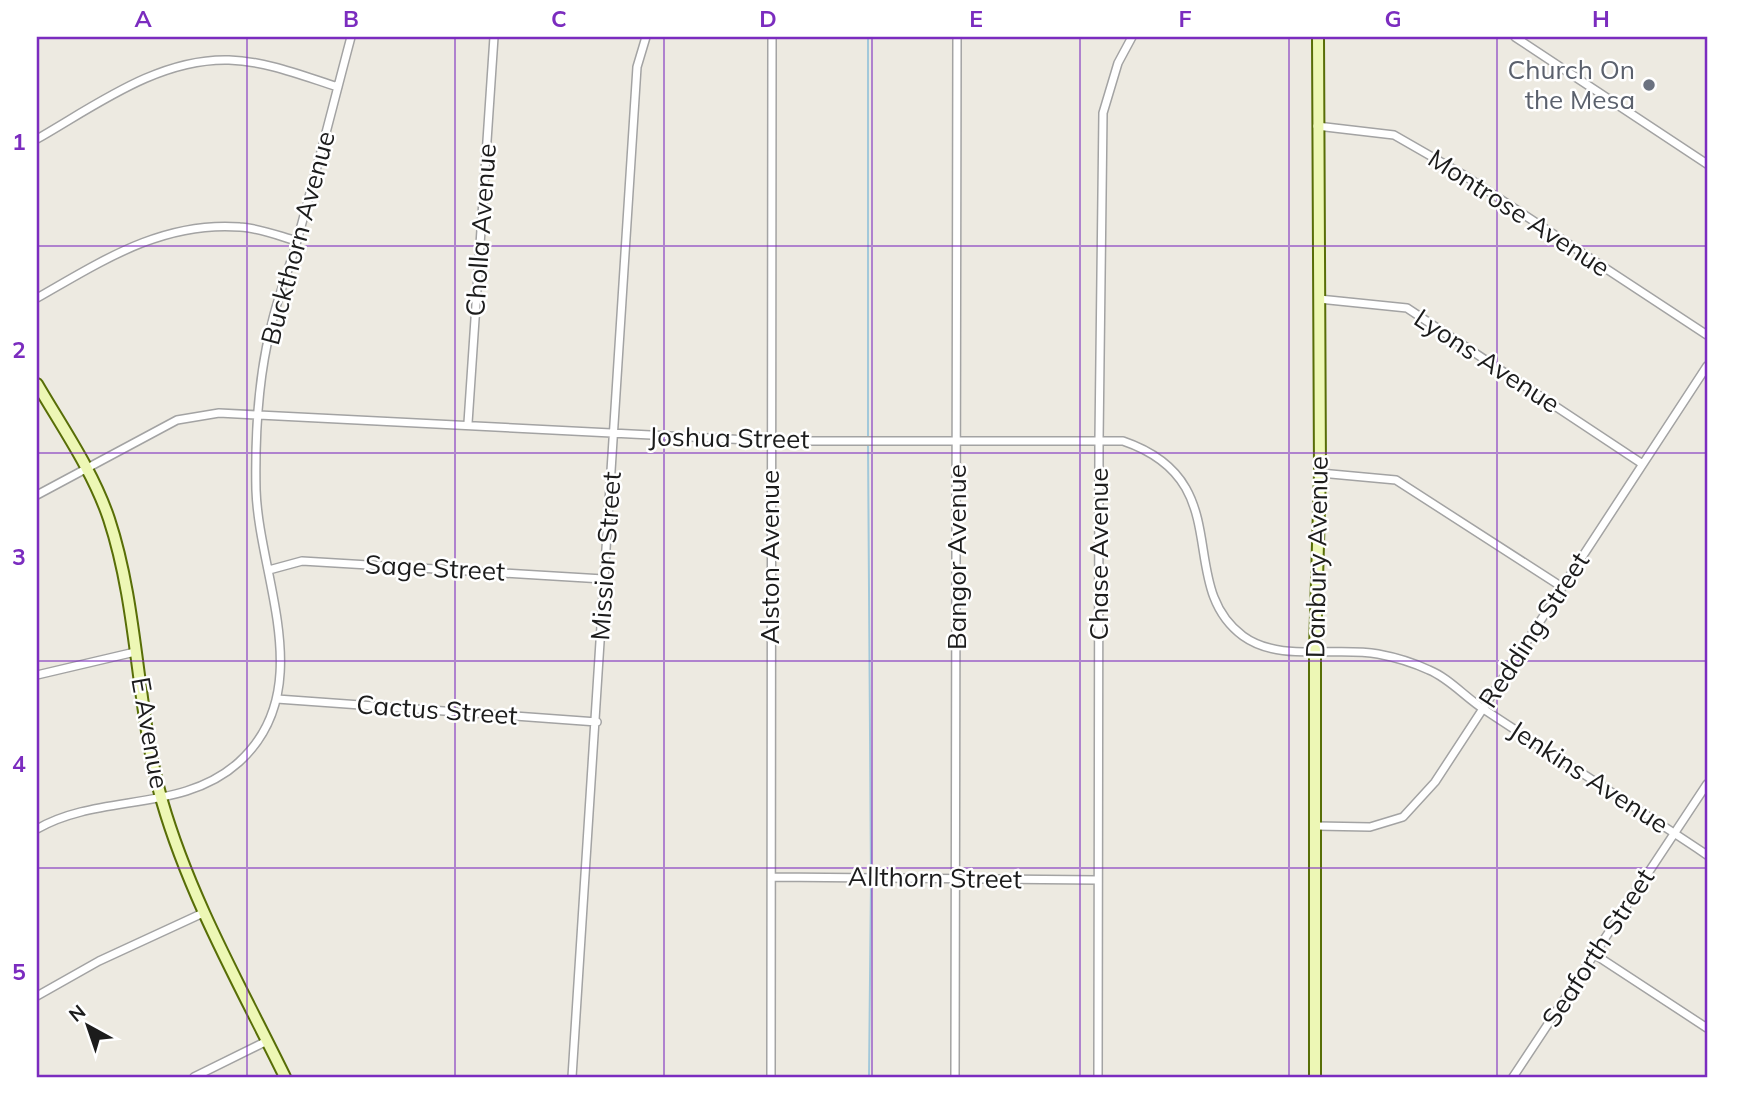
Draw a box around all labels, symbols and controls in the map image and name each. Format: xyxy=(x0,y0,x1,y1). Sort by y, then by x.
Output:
text: A xyxy=(134,4,152,33)
text: B xyxy=(343,4,359,33)
text: C xyxy=(551,4,567,33)
text: D xyxy=(759,4,777,33)
text: E xyxy=(969,4,983,33)
text: F xyxy=(1178,4,1192,33)
text: G xyxy=(1384,4,1402,33)
text: H xyxy=(1592,4,1610,33)
place label: Church On the Mesa xyxy=(1508,53,1635,116)
marker: Church On the Mesa xyxy=(1641,77,1657,93)
text: 1 xyxy=(12,127,26,156)
street label: Buckthorn Avenue xyxy=(253,127,342,348)
street label: Cholla Avenue xyxy=(458,142,503,318)
street label: Montrose Avenue xyxy=(1422,142,1616,284)
street label: Lyons Avenue xyxy=(1408,301,1566,420)
text: 2 xyxy=(12,335,26,364)
street label: Joshua Street xyxy=(648,420,810,455)
street label: Danbury Avenue xyxy=(1298,456,1335,658)
street label: Bangor Avenue xyxy=(940,464,973,650)
street label: Chase Avenue xyxy=(1082,467,1115,641)
street label: Mission Street xyxy=(583,470,628,642)
street label: Alston Avenue xyxy=(753,470,786,644)
text: 3 xyxy=(12,542,26,571)
street label: Redding Street xyxy=(1471,546,1596,714)
street label: Sage Street xyxy=(364,547,506,588)
street label: E Avenue xyxy=(124,675,177,791)
street label: Cactus Street xyxy=(355,687,519,732)
street label: Jenkins Avenue xyxy=(1504,713,1675,840)
text: 4 xyxy=(12,749,26,778)
street label: Allthorn Street xyxy=(848,859,1022,896)
street label: Seaforth Street xyxy=(1534,862,1661,1033)
text: 5 xyxy=(12,957,26,986)
north arrow xyxy=(52,992,122,1062)
text: N xyxy=(64,999,90,1027)

